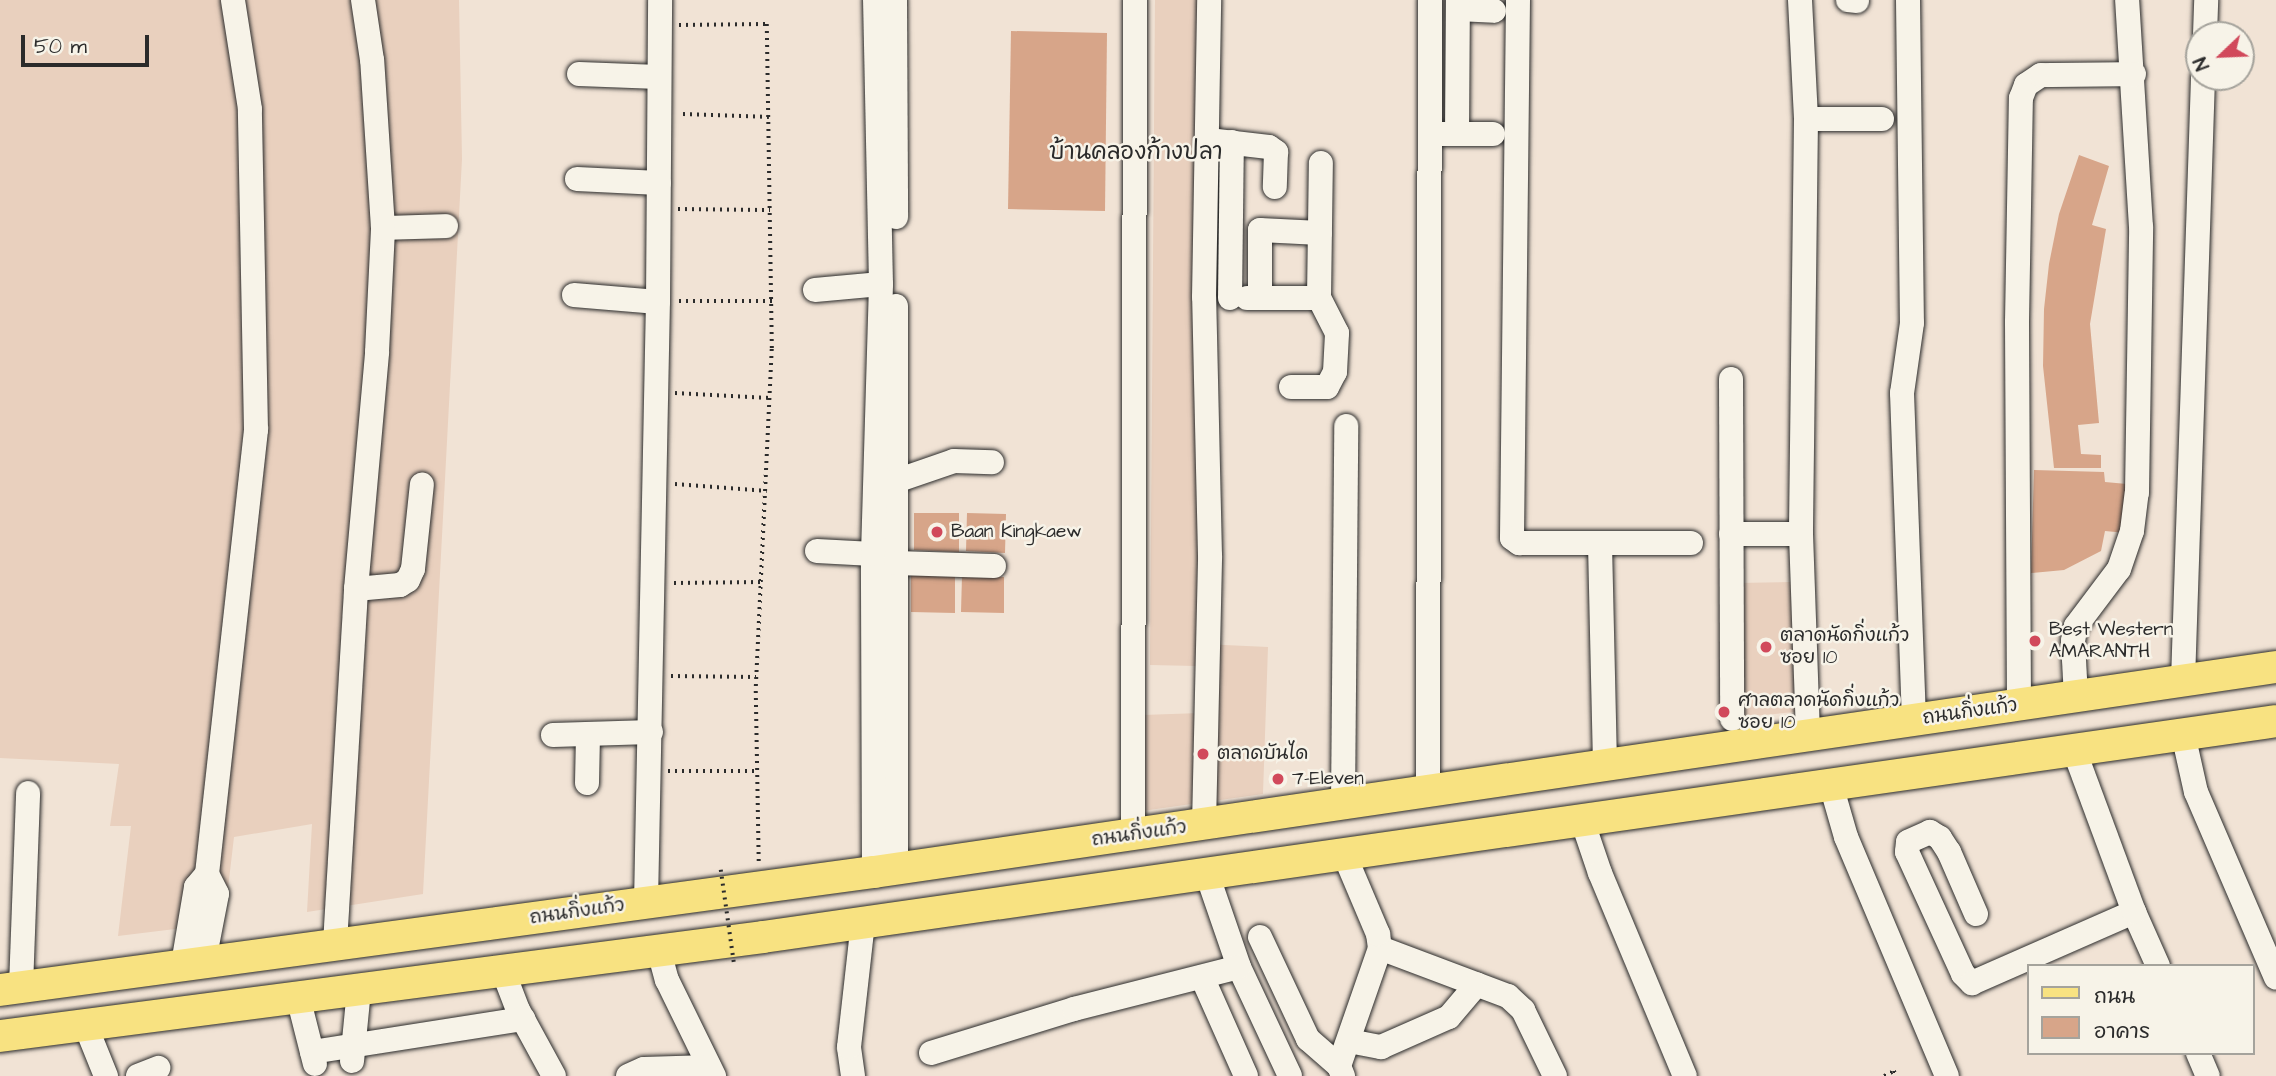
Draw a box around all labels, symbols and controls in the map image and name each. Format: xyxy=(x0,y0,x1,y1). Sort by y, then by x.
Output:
scale bar xyxy=(24,21,152,65)
north arrow xyxy=(2185,21,2255,91)
text: 50 m xyxy=(34,32,87,61)
text: N xyxy=(2187,53,2217,74)
district label: บ้านคลองก้างปลา xyxy=(1049,138,1223,166)
place label: Baan Kingkaew xyxy=(951,521,1082,543)
marker: Baan Kingkaew xyxy=(929,524,945,540)
place label: Best Western AMARANTH xyxy=(2049,619,2173,663)
place label: ตลาดนัดกิ่งแก้ว ซอย 10 xyxy=(1780,625,1909,669)
marker: Best Western AMARANTH xyxy=(2027,633,2043,649)
marker: ตลาดนัดกิ่งแก้ว ซอย 10 xyxy=(1758,639,1774,655)
place label: ศาลตลาดนัดกิ่งแก้ว ซอย 10 xyxy=(1738,690,1899,734)
street label: ถนนกิ่งแก้ว xyxy=(1921,694,2019,730)
marker: ศาลตลาดนัดกิ่งแก้ว ซอย 10 xyxy=(1716,704,1732,720)
place label: ตลาดบันได xyxy=(1217,743,1308,765)
marker: ตลาดบันได xyxy=(1195,746,1211,762)
place label: 7-Eleven xyxy=(1292,768,1364,790)
marker: 7-Eleven xyxy=(1270,771,1286,787)
street label: ถนนกิ่งแก้ว xyxy=(1090,816,1188,852)
street label: ถนนกิ่งแก้ว xyxy=(528,894,626,930)
legend xyxy=(2028,964,2255,1055)
text: ถนน xyxy=(2094,982,2135,1011)
text: อาคาร xyxy=(2094,1017,2150,1046)

